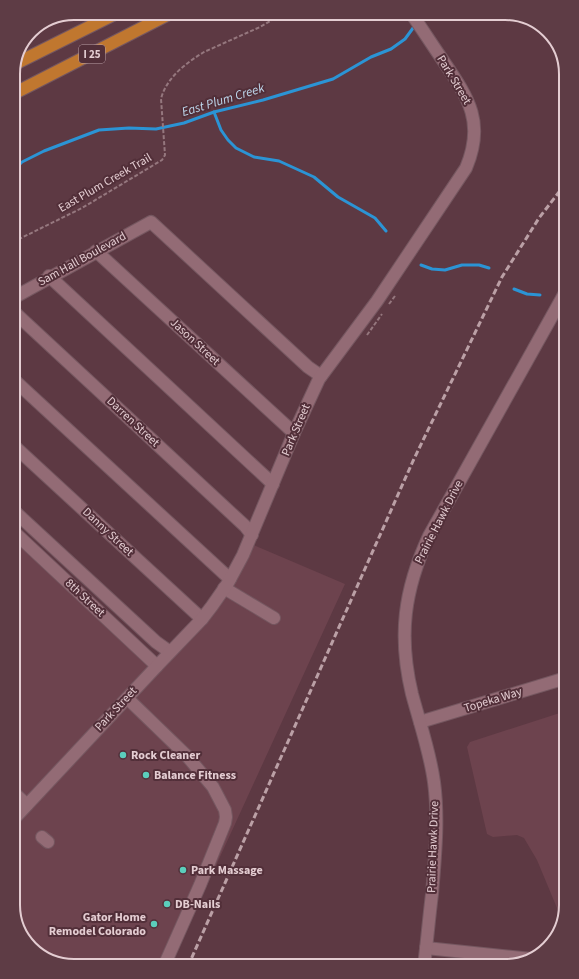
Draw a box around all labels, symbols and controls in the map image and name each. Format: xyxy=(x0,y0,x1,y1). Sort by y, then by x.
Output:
road number: I 25 xyxy=(79,45,105,63)
street label: Park Street xyxy=(433,52,475,108)
water label: East Plum Creek xyxy=(179,79,267,121)
street label: East Plum Creek Trail xyxy=(55,149,155,217)
street label: Sam Hall Boulevard xyxy=(35,228,129,290)
street label: Jason Street xyxy=(166,315,224,369)
street label: Darren Street xyxy=(103,393,163,451)
street label: Park Street xyxy=(277,401,315,459)
street label: Prairie Hawk Drive xyxy=(411,477,467,567)
street label: Danny Street xyxy=(79,504,137,560)
street label: 8th Street xyxy=(61,575,109,621)
street label: Park Street xyxy=(91,683,141,735)
street label: Topeka Way xyxy=(462,683,525,717)
place label: Rock Cleaner xyxy=(131,747,200,764)
marker: Rock Cleaner xyxy=(118,750,128,760)
place label: Balance Fitness xyxy=(154,767,236,784)
marker: Balance Fitness xyxy=(141,770,151,780)
street label: Prairie Hawk Drive xyxy=(423,801,443,893)
place label: Park Massage xyxy=(191,862,263,879)
marker: Park Massage xyxy=(178,865,188,875)
place label: DB-Nails xyxy=(175,896,220,913)
marker: DB-Nails xyxy=(162,899,172,909)
place label: Gator Home Remodel Colorado xyxy=(49,909,146,940)
marker: Gator Home Remodel Colorado xyxy=(149,919,159,929)

